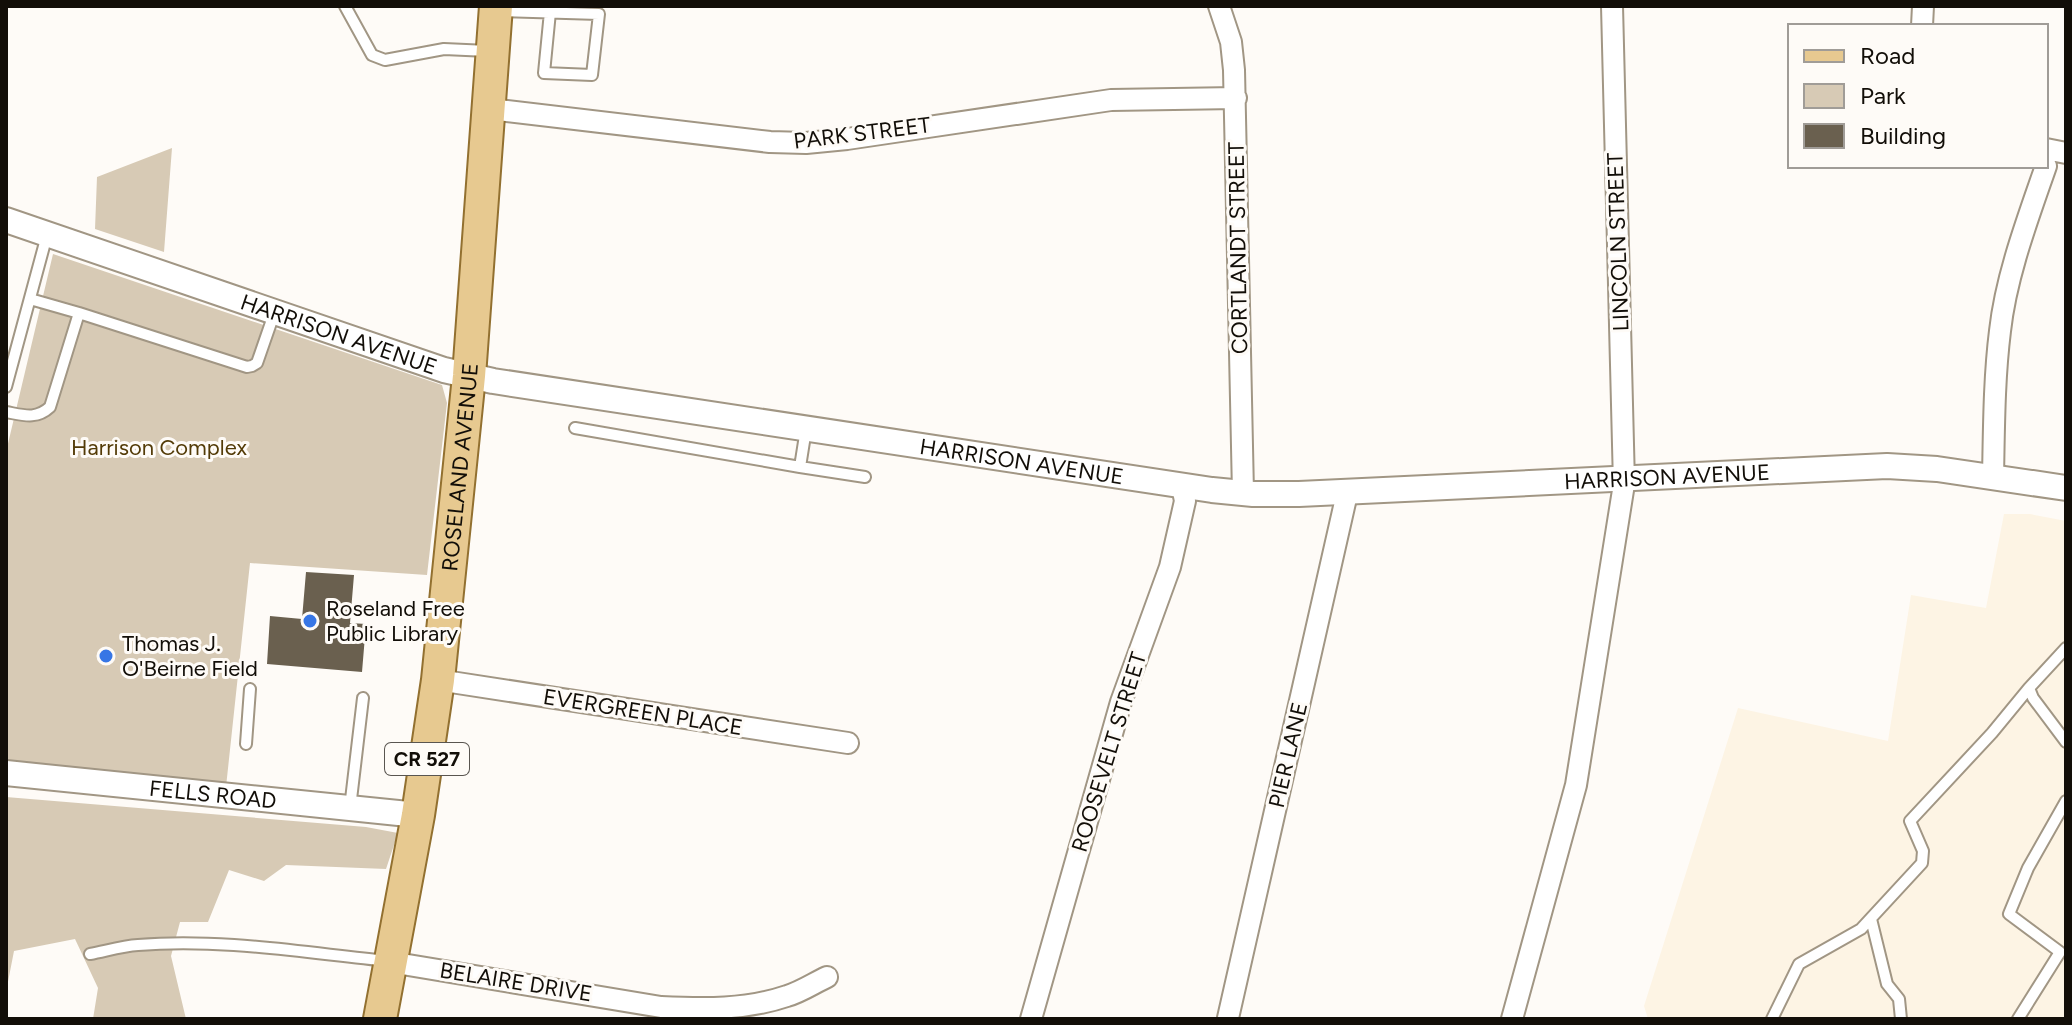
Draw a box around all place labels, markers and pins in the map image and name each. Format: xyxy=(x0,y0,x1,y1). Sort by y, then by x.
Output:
place label: Roseland Free Public Library xyxy=(326,595,465,647)
marker: Roseland Free Public Library xyxy=(301,612,319,630)
place label: Thomas J. O'Beirne Field xyxy=(122,630,258,682)
marker: Thomas J. O'Beirne Field xyxy=(97,647,115,665)

